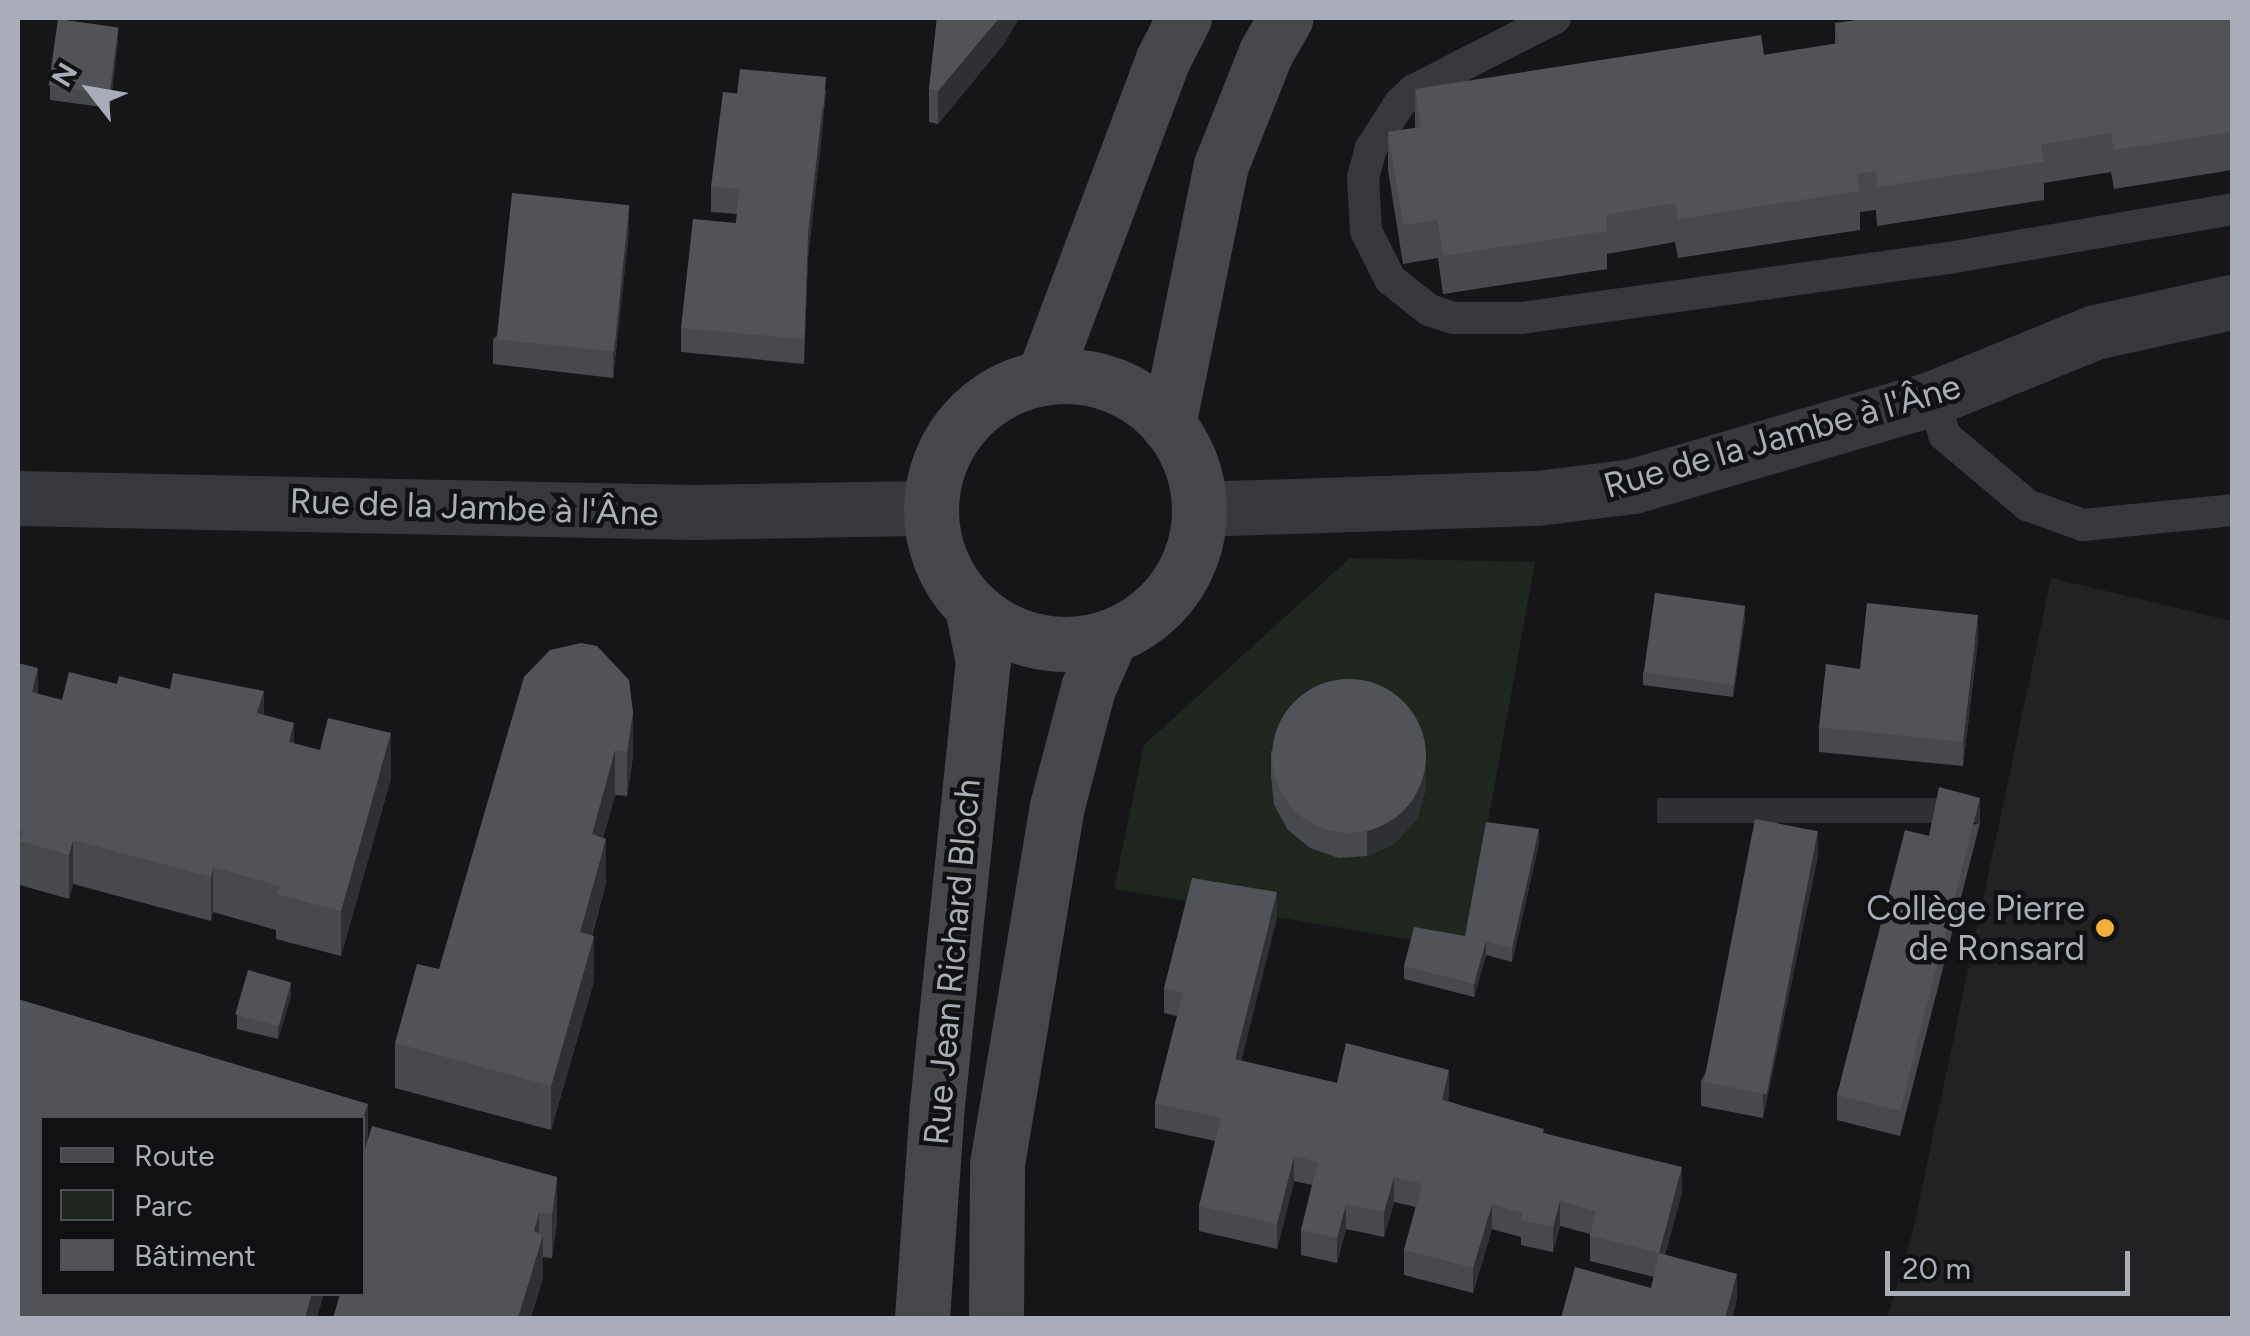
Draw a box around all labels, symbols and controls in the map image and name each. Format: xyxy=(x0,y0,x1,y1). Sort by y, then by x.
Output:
north arrow xyxy=(40,40,140,140)
text: N xyxy=(44,57,84,93)
street label: Rue de la Jambe à l'Âne xyxy=(1599,365,1965,507)
street label: Rue de la Jambe à l'Âne xyxy=(289,480,659,534)
street label: Rue Jean Richard Bloch xyxy=(915,777,989,1147)
place label: Collège Pierre de Ronsard xyxy=(1866,887,2085,969)
marker: Collège Pierre de Ronsard xyxy=(2094,917,2116,939)
legend xyxy=(40,1116,365,1296)
text: Route xyxy=(134,1137,215,1174)
text: Parc xyxy=(134,1187,193,1224)
scale bar xyxy=(1890,1231,2135,1293)
text: Bâtiment xyxy=(134,1237,256,1274)
text: 20 m xyxy=(1902,1250,1971,1287)

